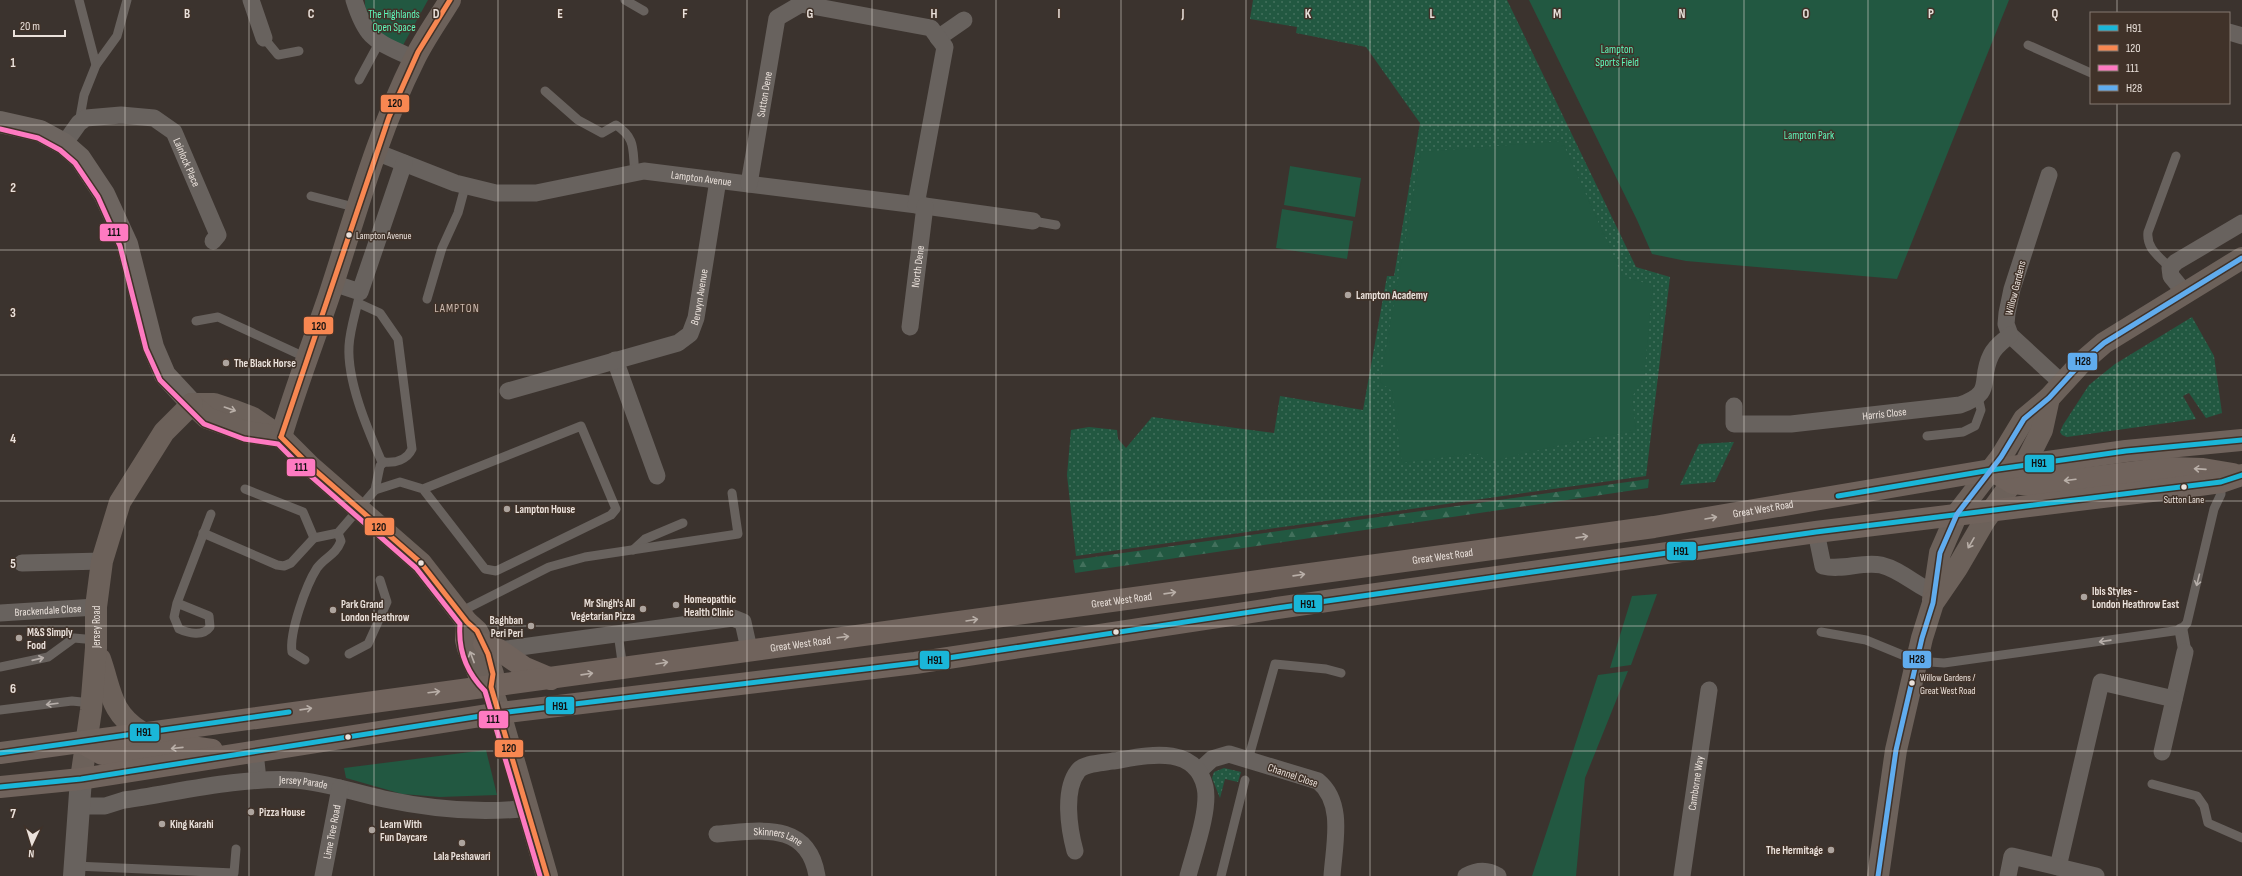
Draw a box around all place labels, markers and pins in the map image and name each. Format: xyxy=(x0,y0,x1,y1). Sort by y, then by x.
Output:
marker: Lampton Avenue xyxy=(344,230,354,240)
place label: Lampton Avenue xyxy=(356,230,412,242)
place label: Lampton Academy xyxy=(1356,289,1428,302)
marker: Lampton Academy xyxy=(1343,290,1353,300)
place label: The Black Horse xyxy=(234,357,296,370)
marker: The Black Horse xyxy=(221,358,231,368)
marker: Sutton Lane xyxy=(2179,482,2189,492)
place label: Sutton Lane xyxy=(2164,494,2204,506)
place label: Lampton House xyxy=(515,503,576,516)
marker: Lampton House xyxy=(502,504,512,514)
unlabelled marker xyxy=(416,558,426,568)
place label: Ibis Styles - London Heathrow East xyxy=(2092,585,2180,611)
marker: Ibis Styles - London Heathrow East xyxy=(2079,592,2089,602)
place label: Homeopathic Health Clinic xyxy=(684,593,736,619)
place label: Mr Singh's All Vegetarian Pizza xyxy=(571,597,635,623)
place label: Park Grand London Heathrow xyxy=(341,598,410,624)
marker: Homeopathic Health Clinic xyxy=(671,600,681,610)
marker: Mr Singh's All Vegetarian Pizza xyxy=(638,604,648,614)
marker: Park Grand London Heathrow xyxy=(328,605,338,615)
place label: Baghban Peri Peri xyxy=(490,614,523,640)
marker: Baghban Peri Peri xyxy=(526,621,536,631)
place label: M&S Simply Food xyxy=(27,626,73,652)
unlabelled marker xyxy=(1111,627,1121,637)
marker: M&S Simply Food xyxy=(14,633,24,643)
place label: Willow Gardens / Great West Road xyxy=(1920,672,1976,697)
marker: Willow Gardens / Great West Road xyxy=(1907,678,1917,688)
unlabelled marker xyxy=(343,732,353,742)
place label: Pizza House xyxy=(259,806,306,819)
marker: Pizza House xyxy=(246,807,256,817)
place label: King Karahi xyxy=(170,818,214,831)
place label: Learn With Fun Daycare xyxy=(380,818,428,844)
marker: King Karahi xyxy=(157,819,167,829)
marker: Learn With Fun Daycare xyxy=(367,825,377,835)
marker: Lala Peshawari xyxy=(457,838,467,848)
place label: The Hermitage xyxy=(1766,844,1823,857)
marker: The Hermitage xyxy=(1826,845,1836,855)
place label: Lala Peshawari xyxy=(433,850,491,863)

